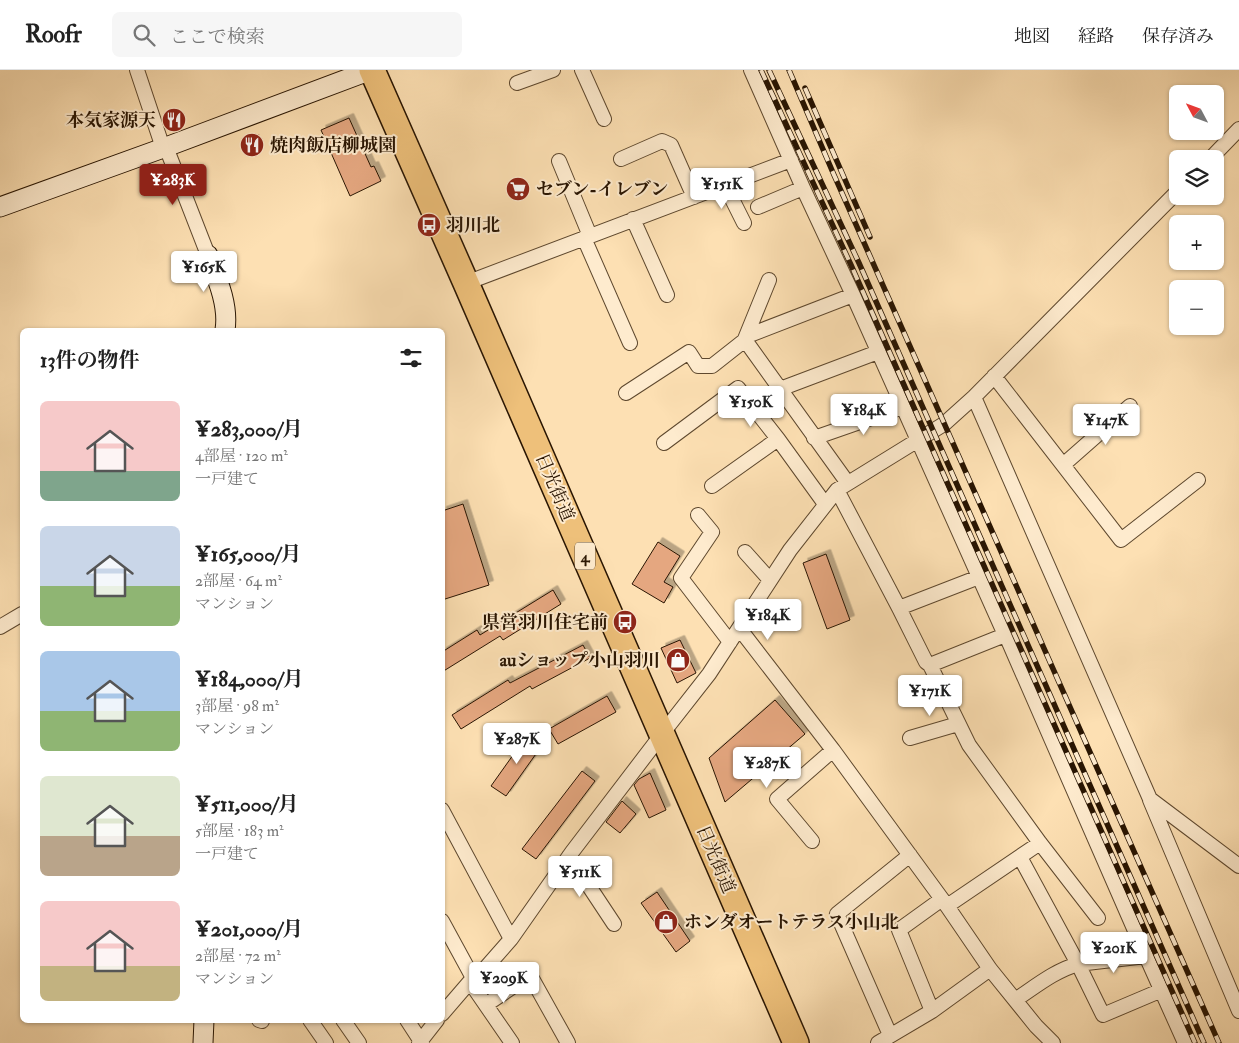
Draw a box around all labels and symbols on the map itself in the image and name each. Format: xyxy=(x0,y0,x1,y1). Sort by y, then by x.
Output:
north arrow xyxy=(1169,85,1224,140)
restaurant icon: 本気家源天 xyxy=(161,107,187,133)
place label: 本気家源天 xyxy=(66,109,156,132)
restaurant icon: 焼肉飯店柳城園 xyxy=(239,132,265,158)
place label: 焼肉飯店柳城園 xyxy=(270,134,396,157)
pin: ¥283K xyxy=(138,164,208,206)
pin: ¥151K xyxy=(687,168,757,210)
supermarket icon: セブン-イレブン xyxy=(505,176,531,202)
place label: セブン-イレブン xyxy=(536,178,668,201)
bus stop icon: 羽川北 xyxy=(416,212,442,238)
place label: 羽川北 xyxy=(446,214,500,237)
pin: ¥165K xyxy=(169,250,239,293)
pin: ¥150K xyxy=(716,386,786,428)
pin: ¥184K xyxy=(829,394,899,436)
pin: ¥147K xyxy=(1071,404,1141,446)
street label: 日光街道 xyxy=(530,450,579,525)
road number: 4 xyxy=(575,542,595,570)
pin: ¥184K xyxy=(733,598,803,641)
bus stop icon: 県営羽川住宅前 xyxy=(612,609,638,635)
place label: 県営羽川住宅前 xyxy=(482,611,608,634)
shop icon: auショップ小山羽川 xyxy=(665,647,691,673)
place label: auショップ小山羽川 xyxy=(500,649,660,672)
pin: ¥171K xyxy=(895,674,965,717)
pin: ¥287K xyxy=(482,722,552,765)
pin: ¥287K xyxy=(732,746,802,789)
street label: 日光街道 xyxy=(691,822,740,897)
pin: ¥511K xyxy=(545,856,615,898)
shop icon: ホンダオートテラス小山北 xyxy=(653,909,679,935)
place label: ホンダオートテラス小山北 xyxy=(684,911,899,934)
pin: ¥201K xyxy=(1079,932,1149,974)
pin: ¥209K xyxy=(469,962,539,1004)

